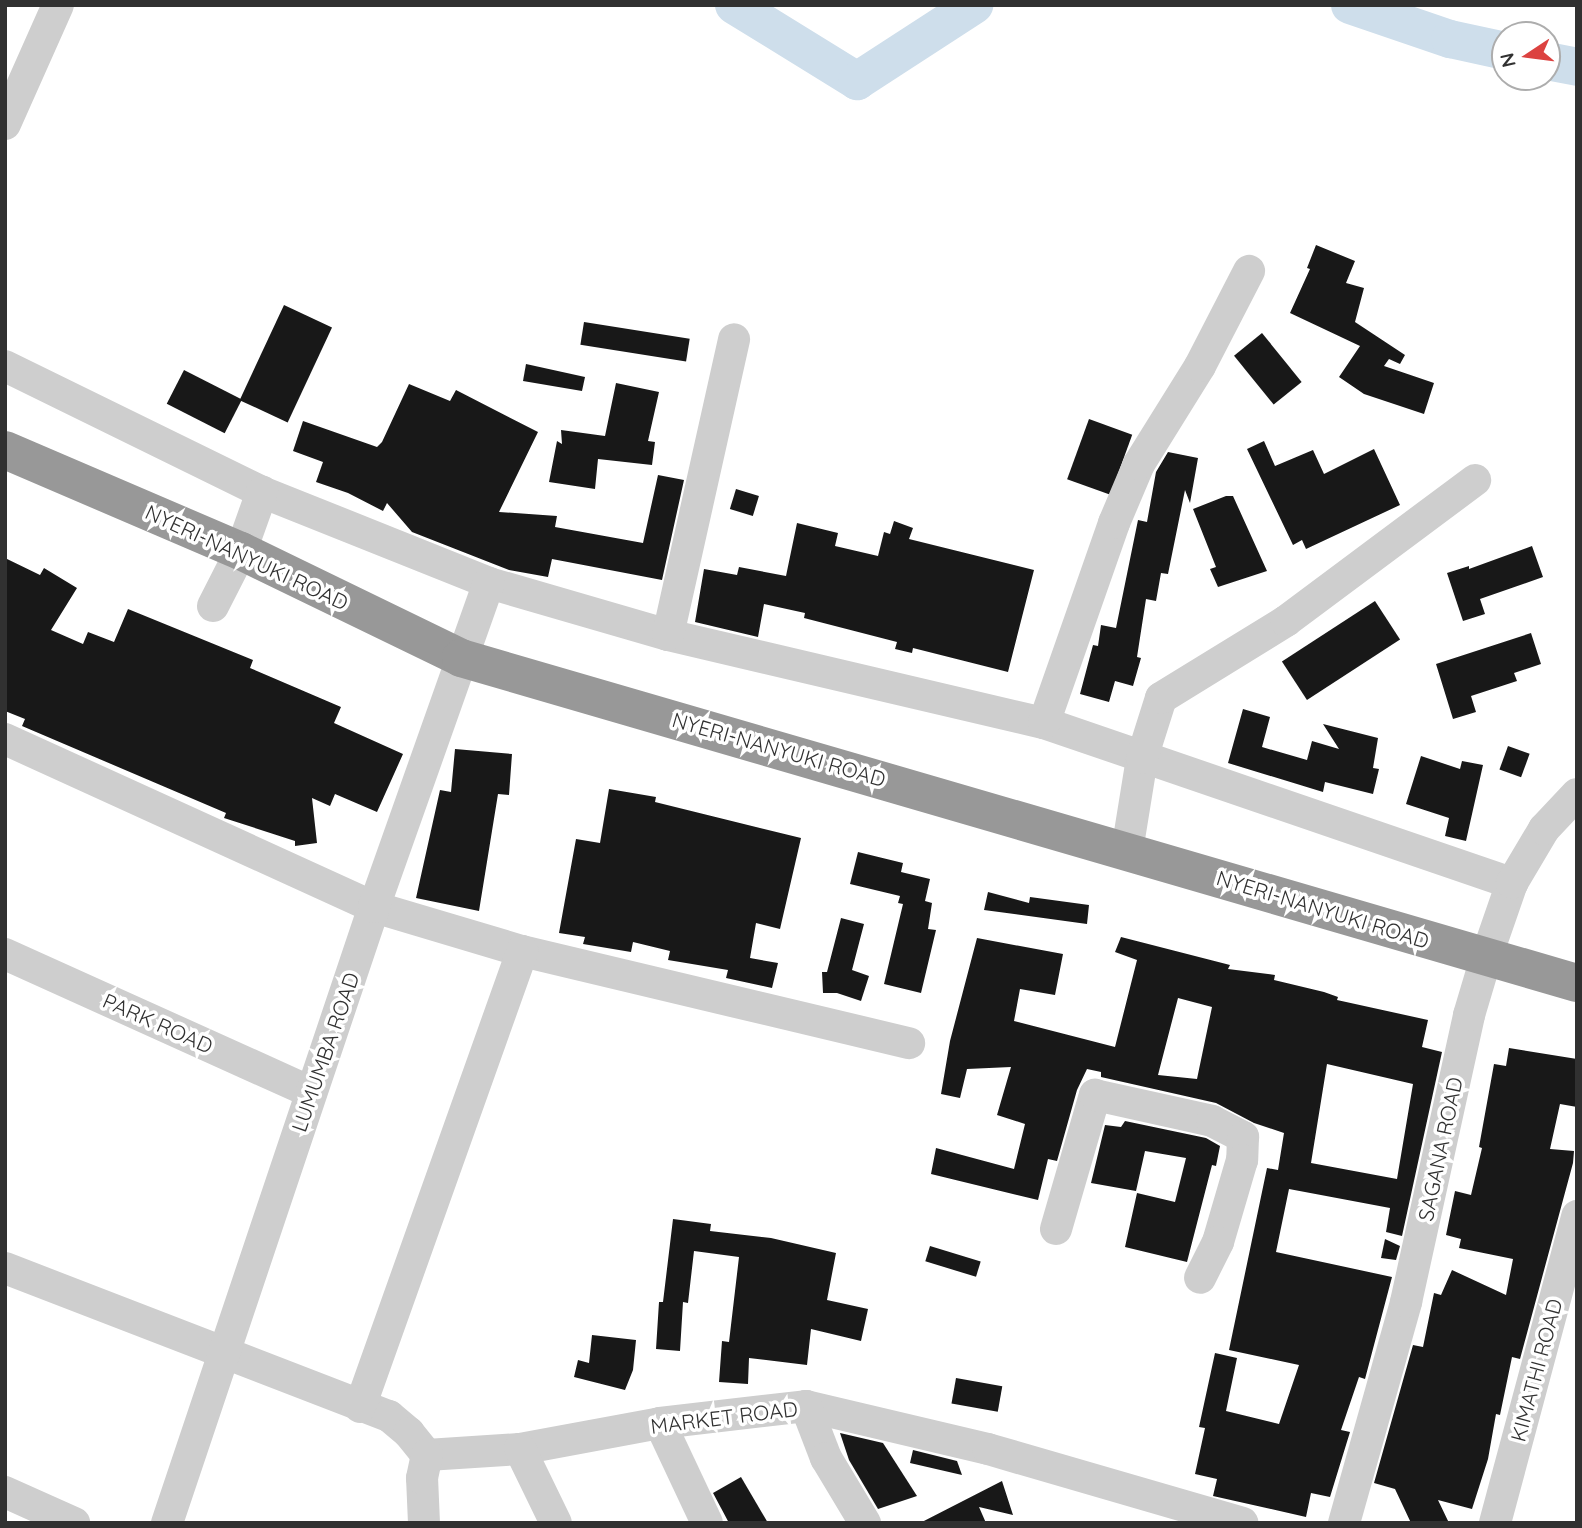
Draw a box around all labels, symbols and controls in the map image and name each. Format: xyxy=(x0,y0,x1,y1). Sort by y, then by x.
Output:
north arrow xyxy=(1491,21,1561,91)
text: N xyxy=(1494,51,1521,70)
street label: NYERI-NANYUKI ROAD xyxy=(142,499,352,615)
street label: NYERI-NANYUKI ROAD xyxy=(669,706,889,792)
street label: NYERI-NANYUKI ROAD xyxy=(1214,865,1432,953)
street label: LUMUMBA ROAD xyxy=(286,969,364,1135)
street label: PARK ROAD xyxy=(99,988,217,1058)
street label: SAGANA ROAD xyxy=(1412,1075,1468,1223)
street label: KIMATHI ROAD xyxy=(1505,1296,1567,1444)
street label: MARKET ROAD xyxy=(649,1395,799,1439)

